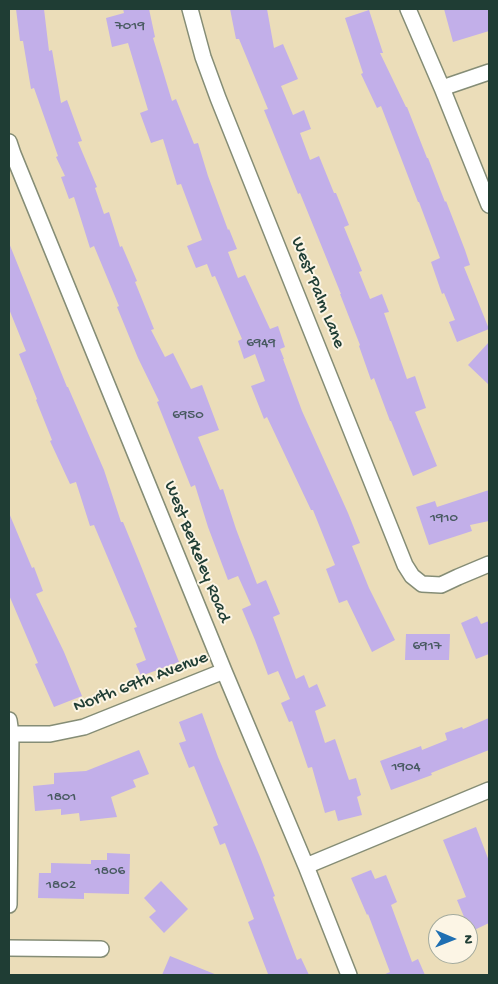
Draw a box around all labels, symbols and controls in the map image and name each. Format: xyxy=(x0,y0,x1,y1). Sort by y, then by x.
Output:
house number: 7019 xyxy=(115,18,145,36)
street label: West Palm Lane xyxy=(285,234,349,352)
house number: 6949 xyxy=(246,335,276,353)
house number: 6950 xyxy=(172,407,204,425)
street label: West Berkeley Road xyxy=(158,478,234,626)
house number: 1910 xyxy=(430,510,458,528)
house number: 6917 xyxy=(413,638,441,656)
street label: North 69th Avenue xyxy=(71,647,211,719)
house number: 1904 xyxy=(391,759,421,777)
house number: 1801 xyxy=(48,789,76,807)
house number: 1806 xyxy=(95,863,125,881)
house number: 1802 xyxy=(46,877,76,895)
north arrow xyxy=(428,914,478,964)
text: N xyxy=(459,935,476,944)

